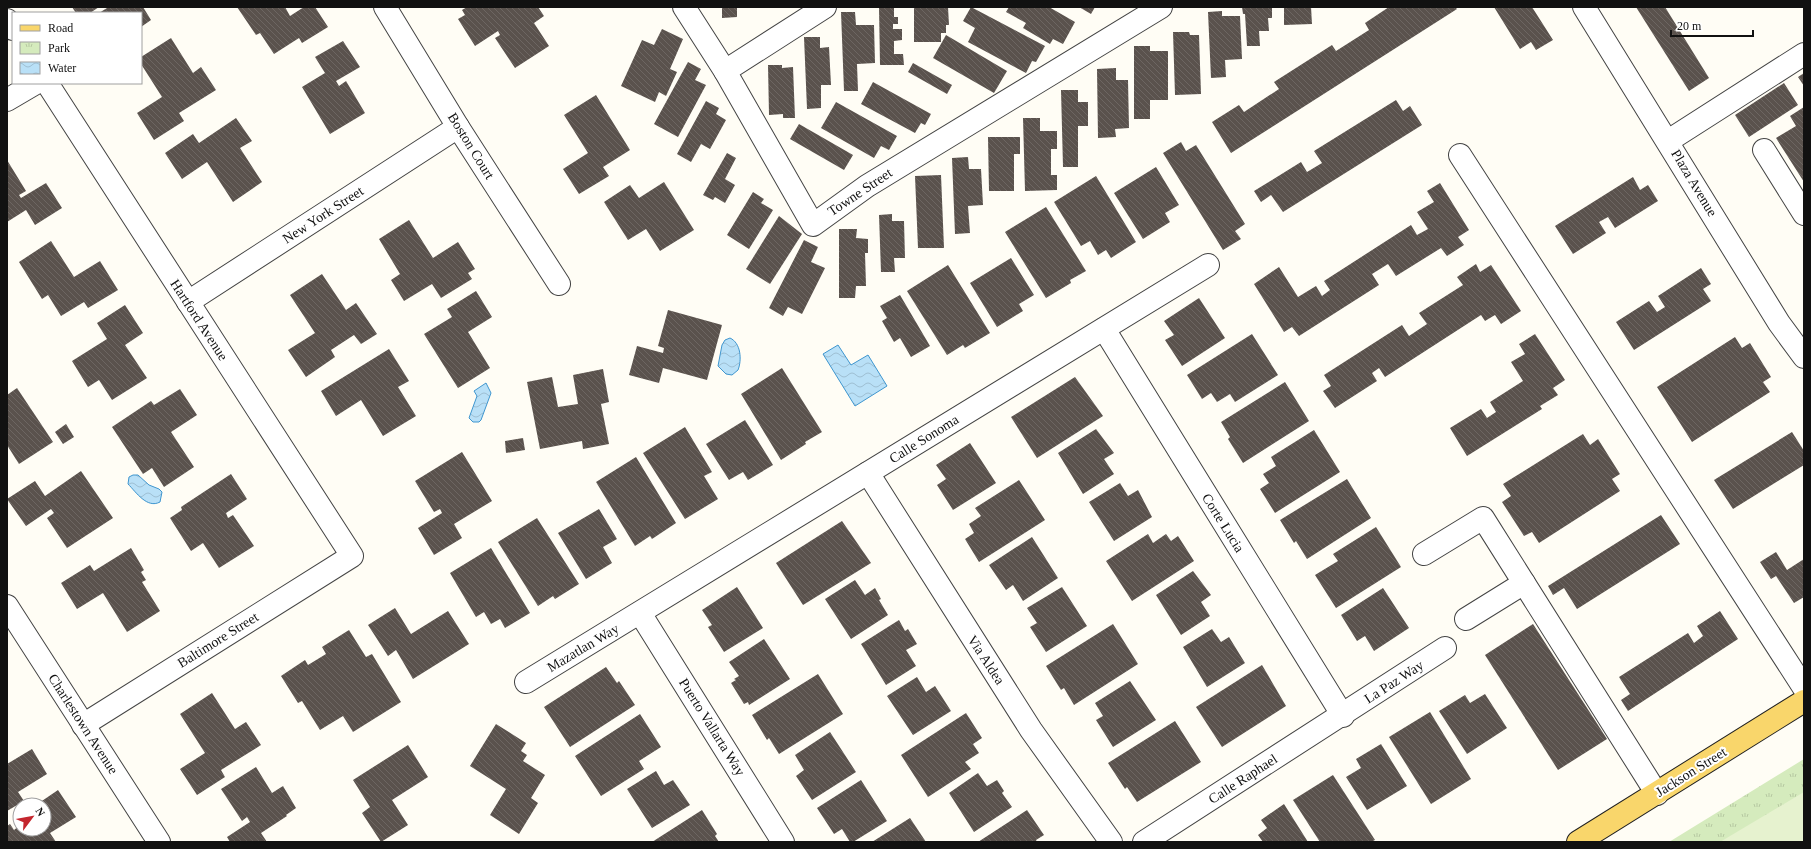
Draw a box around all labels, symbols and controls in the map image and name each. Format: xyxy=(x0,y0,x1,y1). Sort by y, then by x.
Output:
legend xyxy=(12,12,142,84)
scale bar xyxy=(1671,12,1753,38)
text: 20 m xyxy=(1677,19,1702,33)
text: Road xyxy=(48,21,73,35)
text: Park xyxy=(48,41,70,55)
text: Water xyxy=(48,61,76,75)
street label: Boston Court xyxy=(445,110,497,182)
street label: Plaza Avenue xyxy=(1668,147,1720,219)
street label: Towne Street xyxy=(825,165,895,219)
street label: New York Street xyxy=(280,183,366,247)
street label: Hartford Avenue xyxy=(167,277,231,363)
street label: Calle Sonoma xyxy=(887,411,962,466)
street label: Corte Lucia xyxy=(1199,491,1247,556)
street label: Baltimore Street xyxy=(175,609,261,671)
street label: Mazatlan Way xyxy=(545,621,621,675)
street label: Via Aldea xyxy=(965,633,1008,688)
street label: La Paz Way xyxy=(1362,657,1426,707)
street label: Charlestown Avenue xyxy=(45,671,121,777)
street label: Puerto Vallarta Way xyxy=(676,676,748,778)
street label: Jackson Street xyxy=(1653,744,1729,800)
street label: Calle Raphael xyxy=(1206,751,1280,807)
north arrow xyxy=(12,797,52,837)
text: N xyxy=(33,805,48,818)

